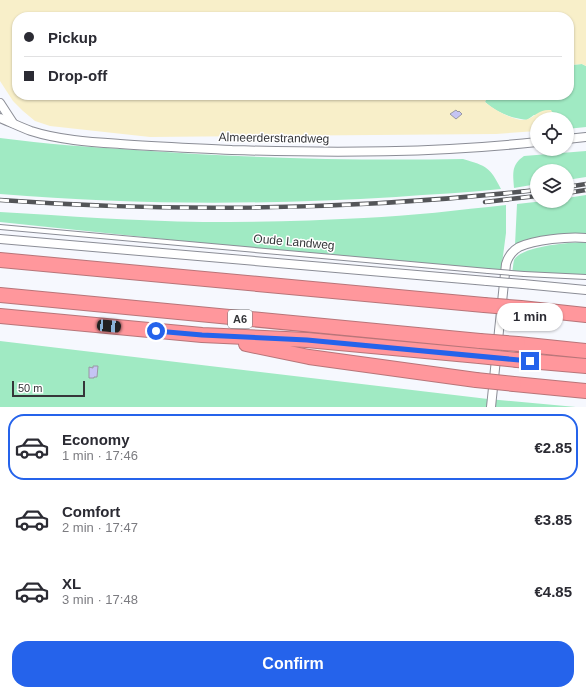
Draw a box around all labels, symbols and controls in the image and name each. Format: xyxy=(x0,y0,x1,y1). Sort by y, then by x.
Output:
text: Pickup xyxy=(48,29,97,46)
text: Drop-off xyxy=(48,67,107,84)
map controls xyxy=(530,112,574,208)
button: locate xyxy=(530,112,574,156)
street label: Almeerderstrandweg xyxy=(219,130,329,146)
button: layers xyxy=(530,164,574,208)
street label: Oude Landweg xyxy=(253,231,335,253)
callout: 1 min xyxy=(497,303,563,331)
text: 1 min xyxy=(513,309,547,324)
road number: A6 xyxy=(228,310,252,328)
car xyxy=(97,319,121,333)
route start xyxy=(147,322,165,340)
route end xyxy=(521,352,539,370)
scale bar xyxy=(12,379,85,398)
text: 50 m xyxy=(18,382,42,394)
icon: car xyxy=(14,429,50,465)
text: Economy xyxy=(62,431,130,448)
text: €2.85 xyxy=(534,439,572,456)
text: 1 min · 17:46 xyxy=(62,448,138,463)
icon: car xyxy=(14,501,50,537)
text: Comfort xyxy=(62,503,120,520)
text: €3.85 xyxy=(534,511,572,528)
text: 2 min · 17:47 xyxy=(62,520,138,535)
icon: car xyxy=(14,573,50,609)
text: XL xyxy=(62,575,81,592)
text: €4.85 xyxy=(534,583,572,600)
text: 3 min · 17:48 xyxy=(62,592,138,607)
button: Confirm xyxy=(12,641,574,687)

